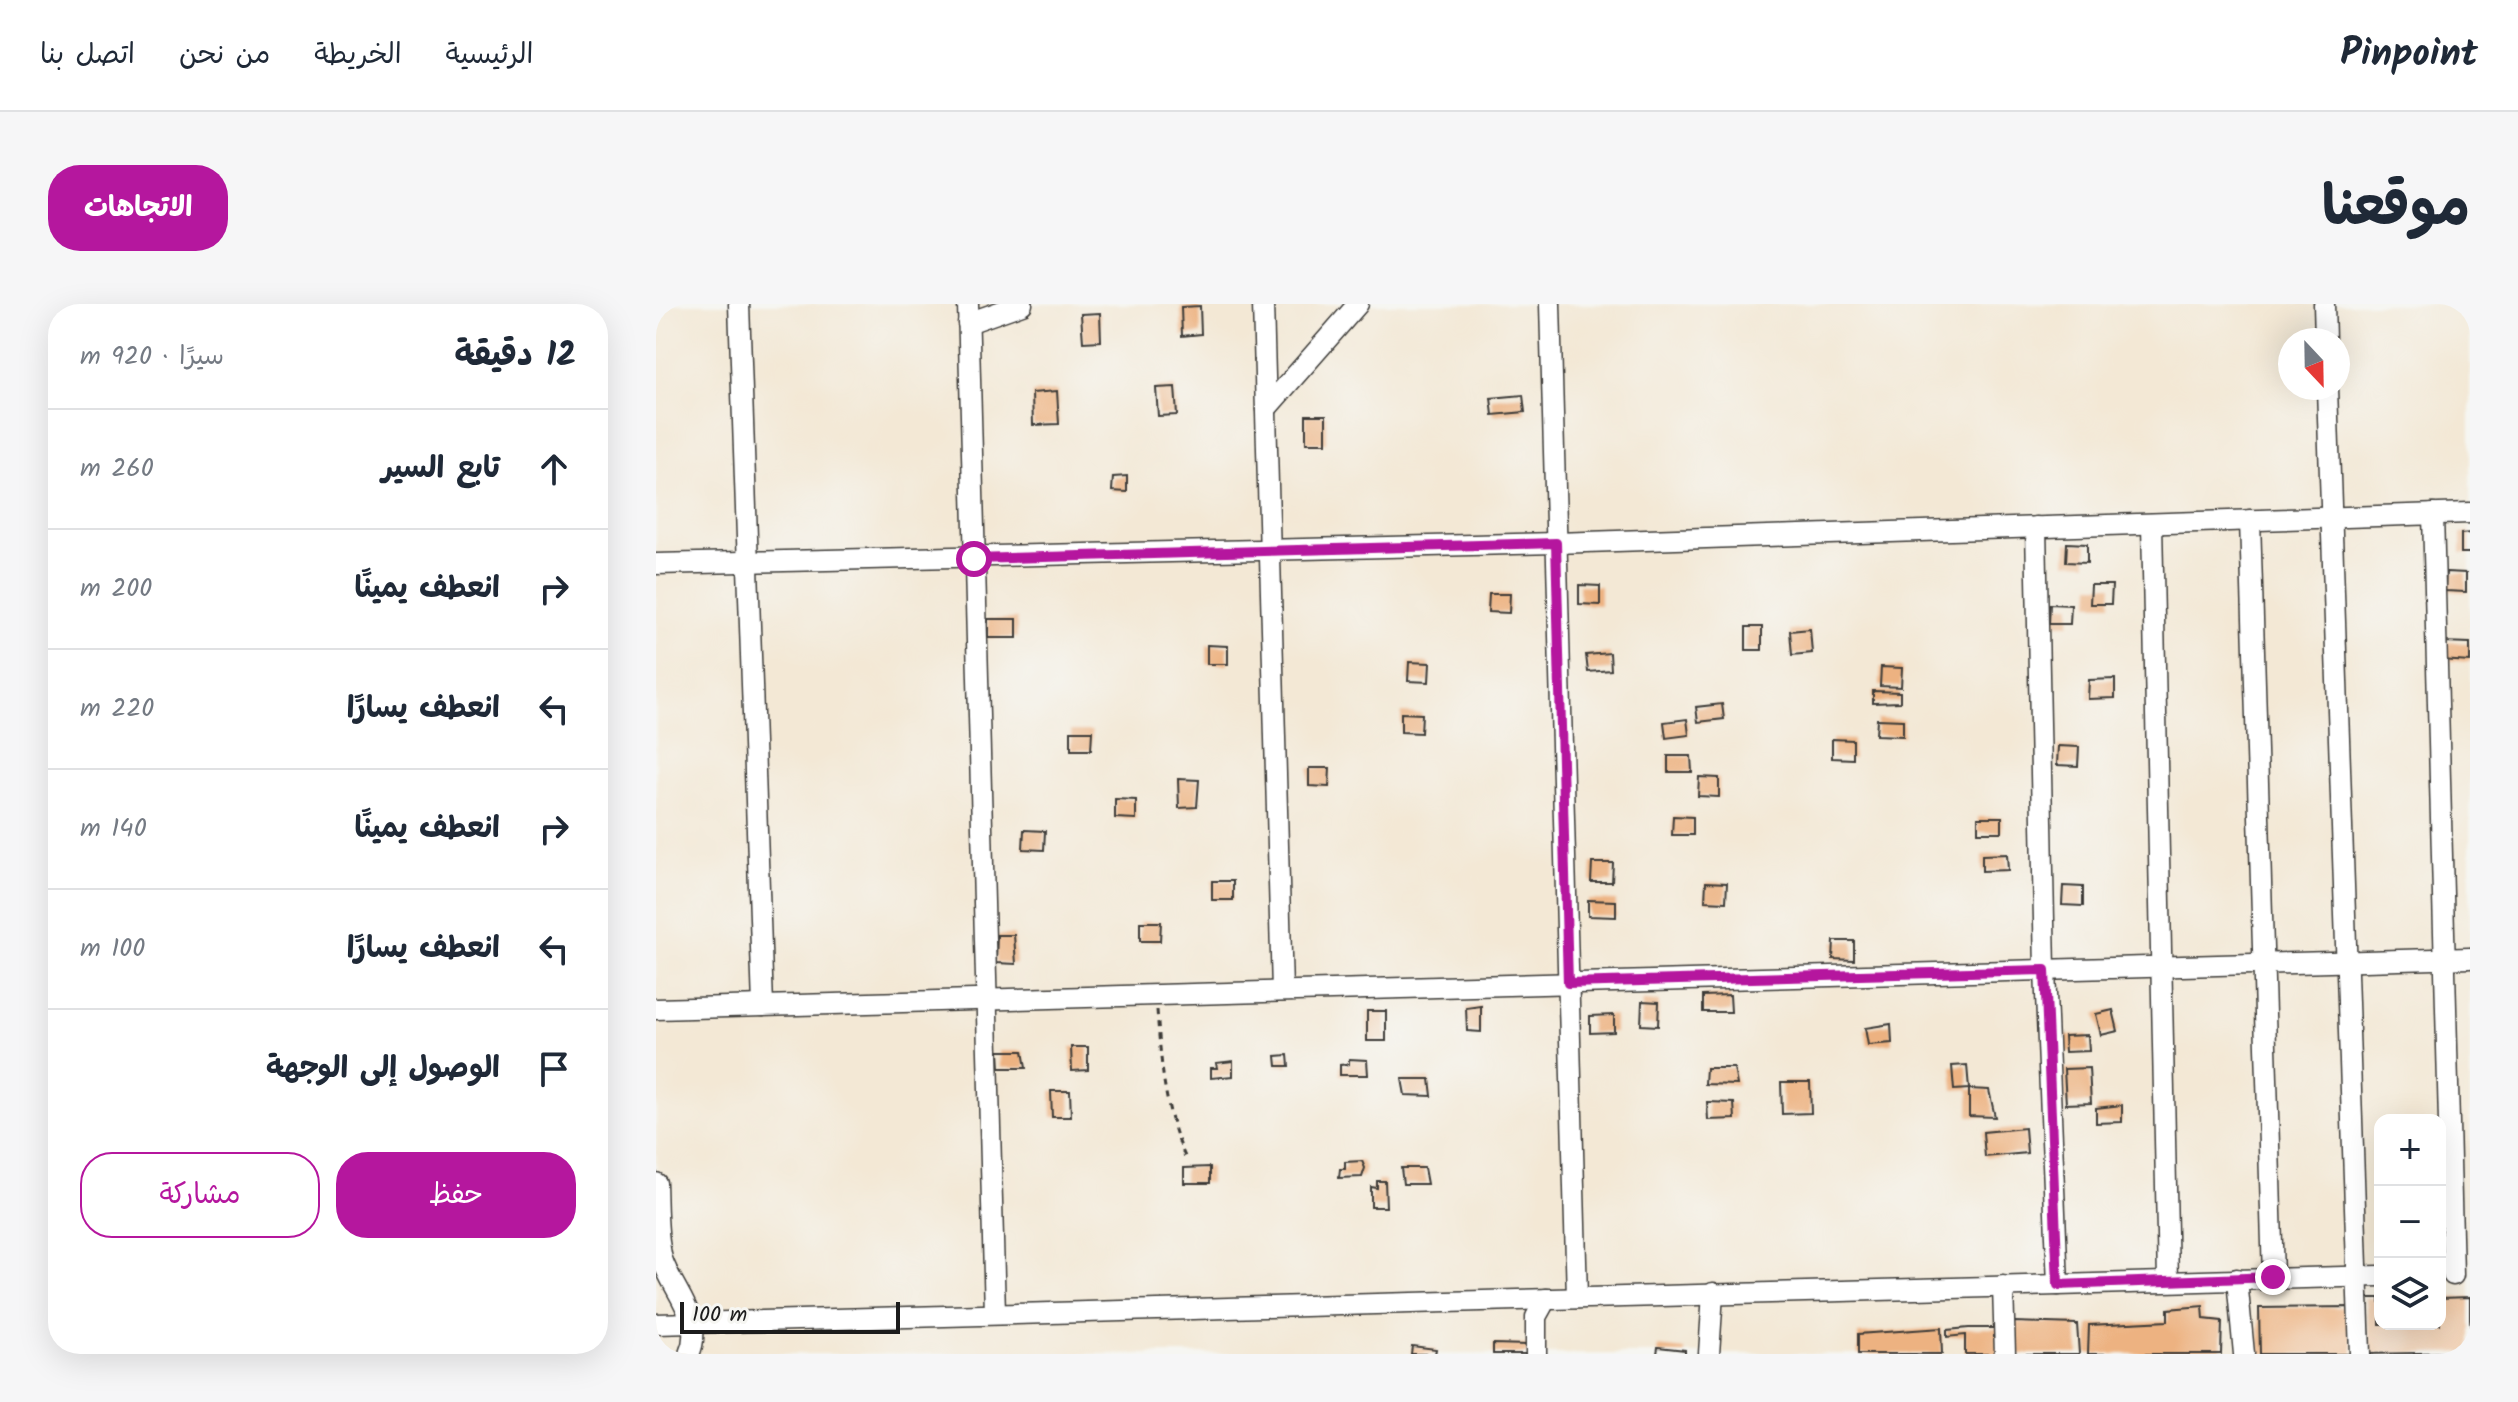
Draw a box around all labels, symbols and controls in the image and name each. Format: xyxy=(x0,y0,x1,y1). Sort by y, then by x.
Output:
text: Pinpoint xyxy=(2340,25,2478,85)
text: اتصل بنا xyxy=(40,33,135,78)
text: من نحن xyxy=(179,33,270,78)
text: الخريطة xyxy=(314,33,402,78)
text: الرئيسية xyxy=(446,33,533,78)
text: موقعنا xyxy=(2322,164,2470,254)
button: الاتجاهات xyxy=(48,165,228,251)
north arrow xyxy=(2278,328,2350,400)
text: 12 دقيقة xyxy=(454,329,576,383)
text: سيرًا · 920 m xyxy=(80,336,224,378)
text: تابع السير xyxy=(382,445,500,493)
icon: ahead xyxy=(532,447,576,491)
text: 260 m xyxy=(80,448,154,490)
route start xyxy=(956,541,992,577)
text: انعطف يمينًا xyxy=(354,565,500,613)
icon: right xyxy=(532,567,576,611)
text: 200 m xyxy=(80,568,152,610)
text: انعطف يسارًا xyxy=(347,685,500,733)
icon: left xyxy=(532,687,576,731)
text: 220 m xyxy=(80,688,154,730)
text: انعطف يمينًا xyxy=(354,805,500,853)
icon: right xyxy=(532,807,576,851)
text: 140 m xyxy=(80,808,147,850)
text: انعطف يسارًا xyxy=(347,925,500,973)
icon: left xyxy=(532,927,576,971)
text: 100 m xyxy=(80,928,145,970)
text: الوصول إلى الوجهة xyxy=(266,1045,500,1093)
icon: arrive xyxy=(532,1047,576,1091)
map controls xyxy=(2374,1114,2446,1330)
button: + xyxy=(2374,1114,2446,1186)
button: مشاركة xyxy=(80,1152,320,1238)
button: حفظ xyxy=(336,1152,576,1238)
button: − xyxy=(2374,1186,2446,1258)
button: layers xyxy=(2374,1258,2446,1330)
route end xyxy=(2255,1259,2291,1295)
scale bar xyxy=(680,1298,900,1334)
text: 100 m xyxy=(692,1298,747,1333)

